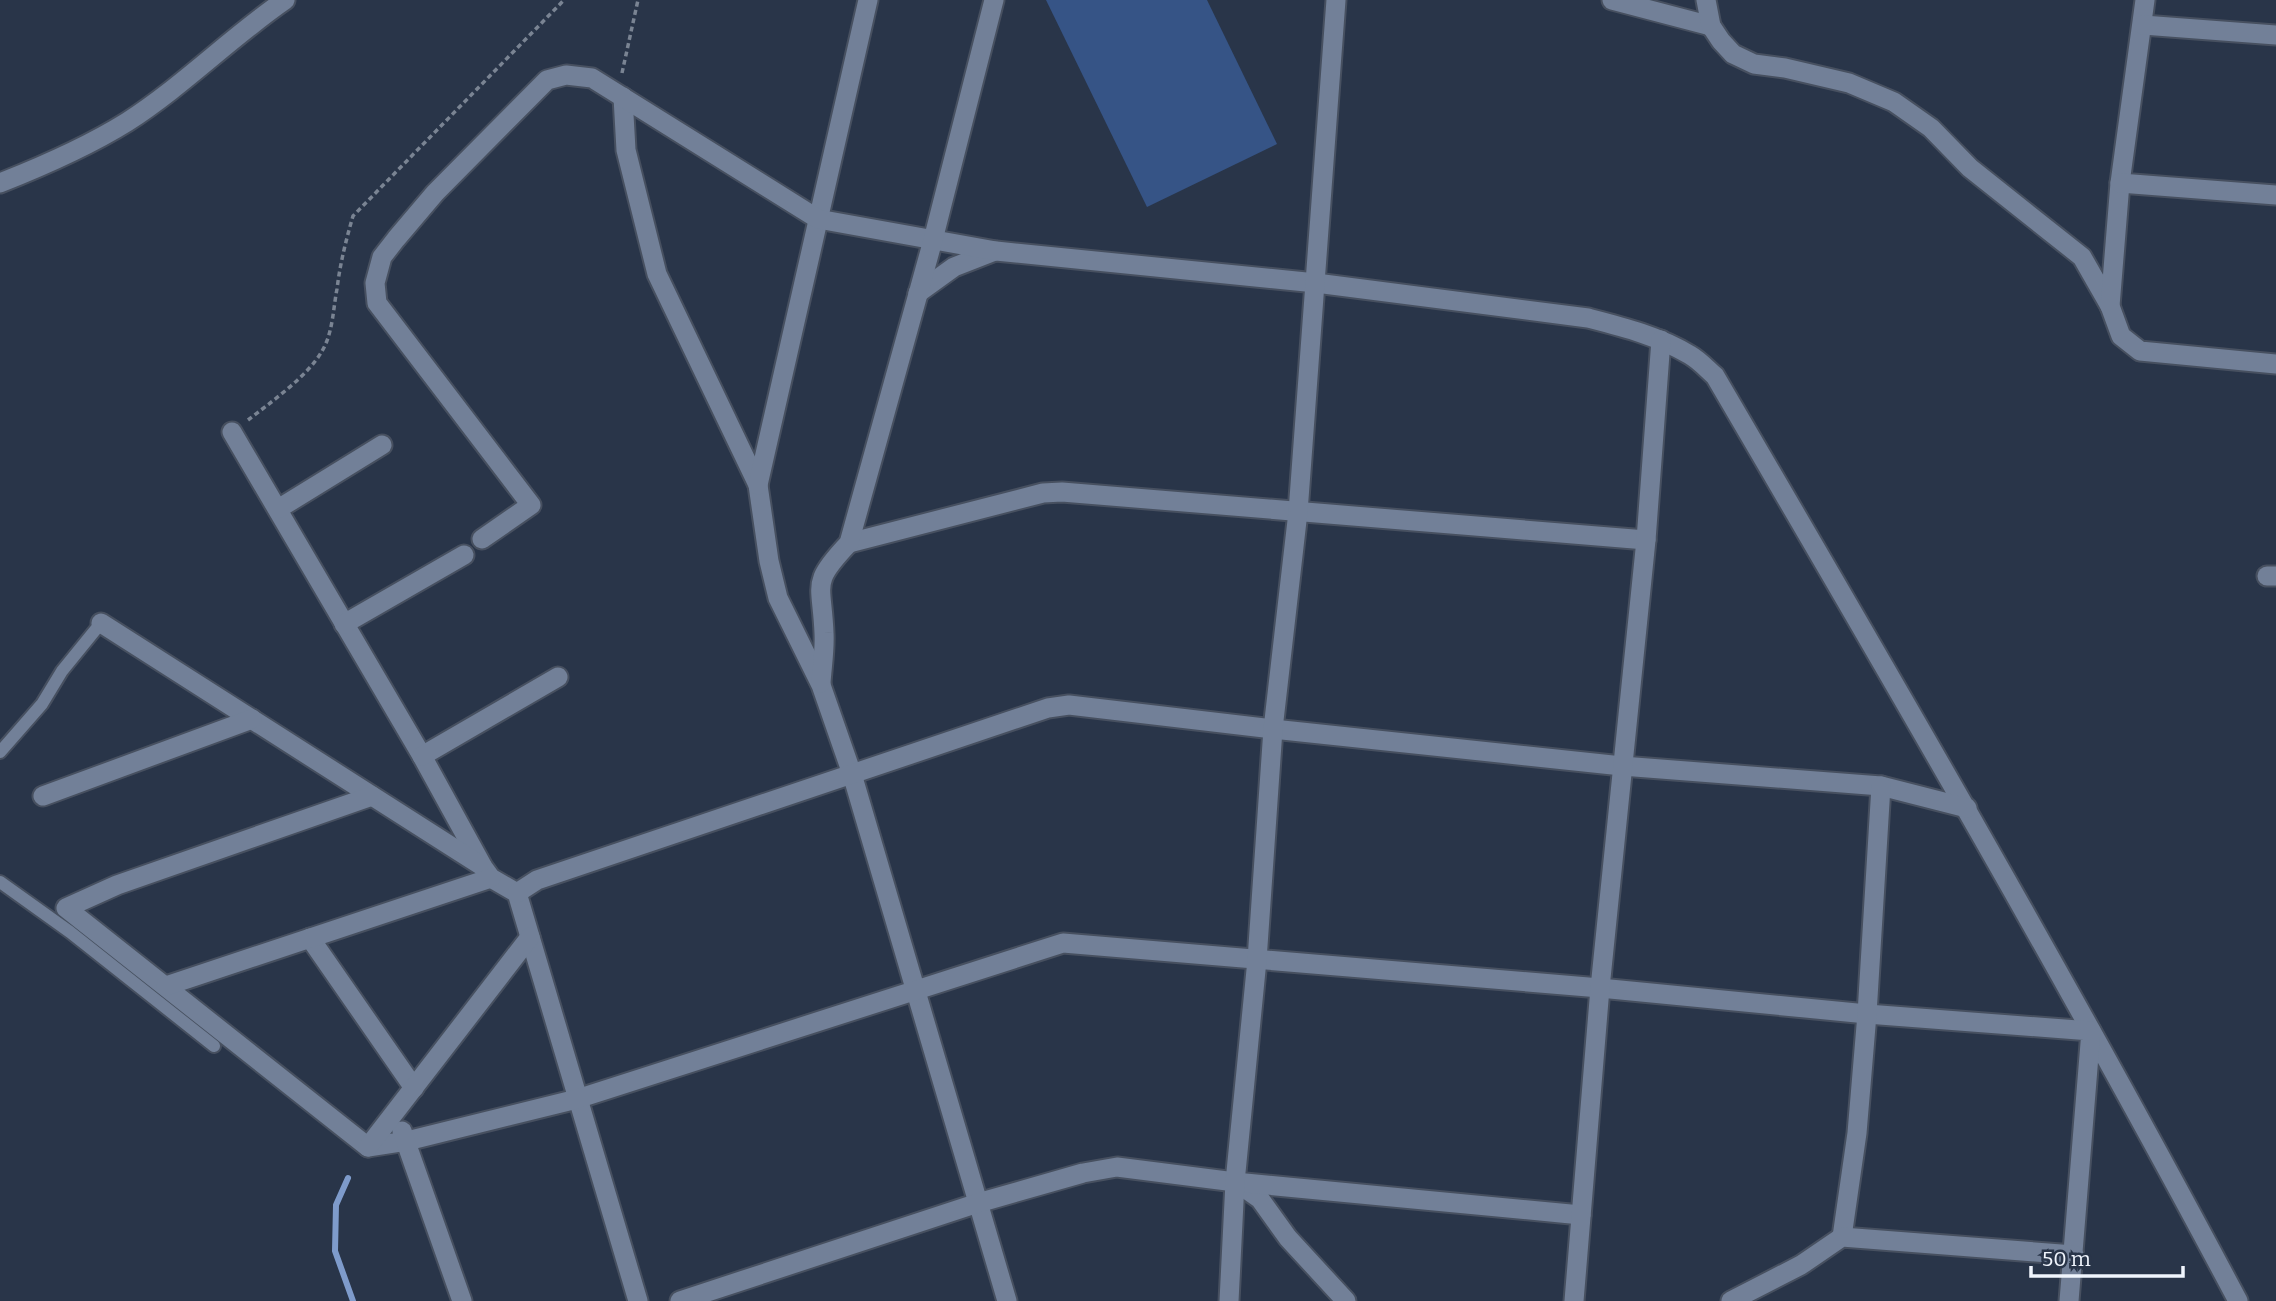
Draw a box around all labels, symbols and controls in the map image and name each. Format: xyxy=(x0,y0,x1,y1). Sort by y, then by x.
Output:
scale bar xyxy=(2031,1234,2183,1278)
text: 50 m xyxy=(2042,1246,2091,1272)

